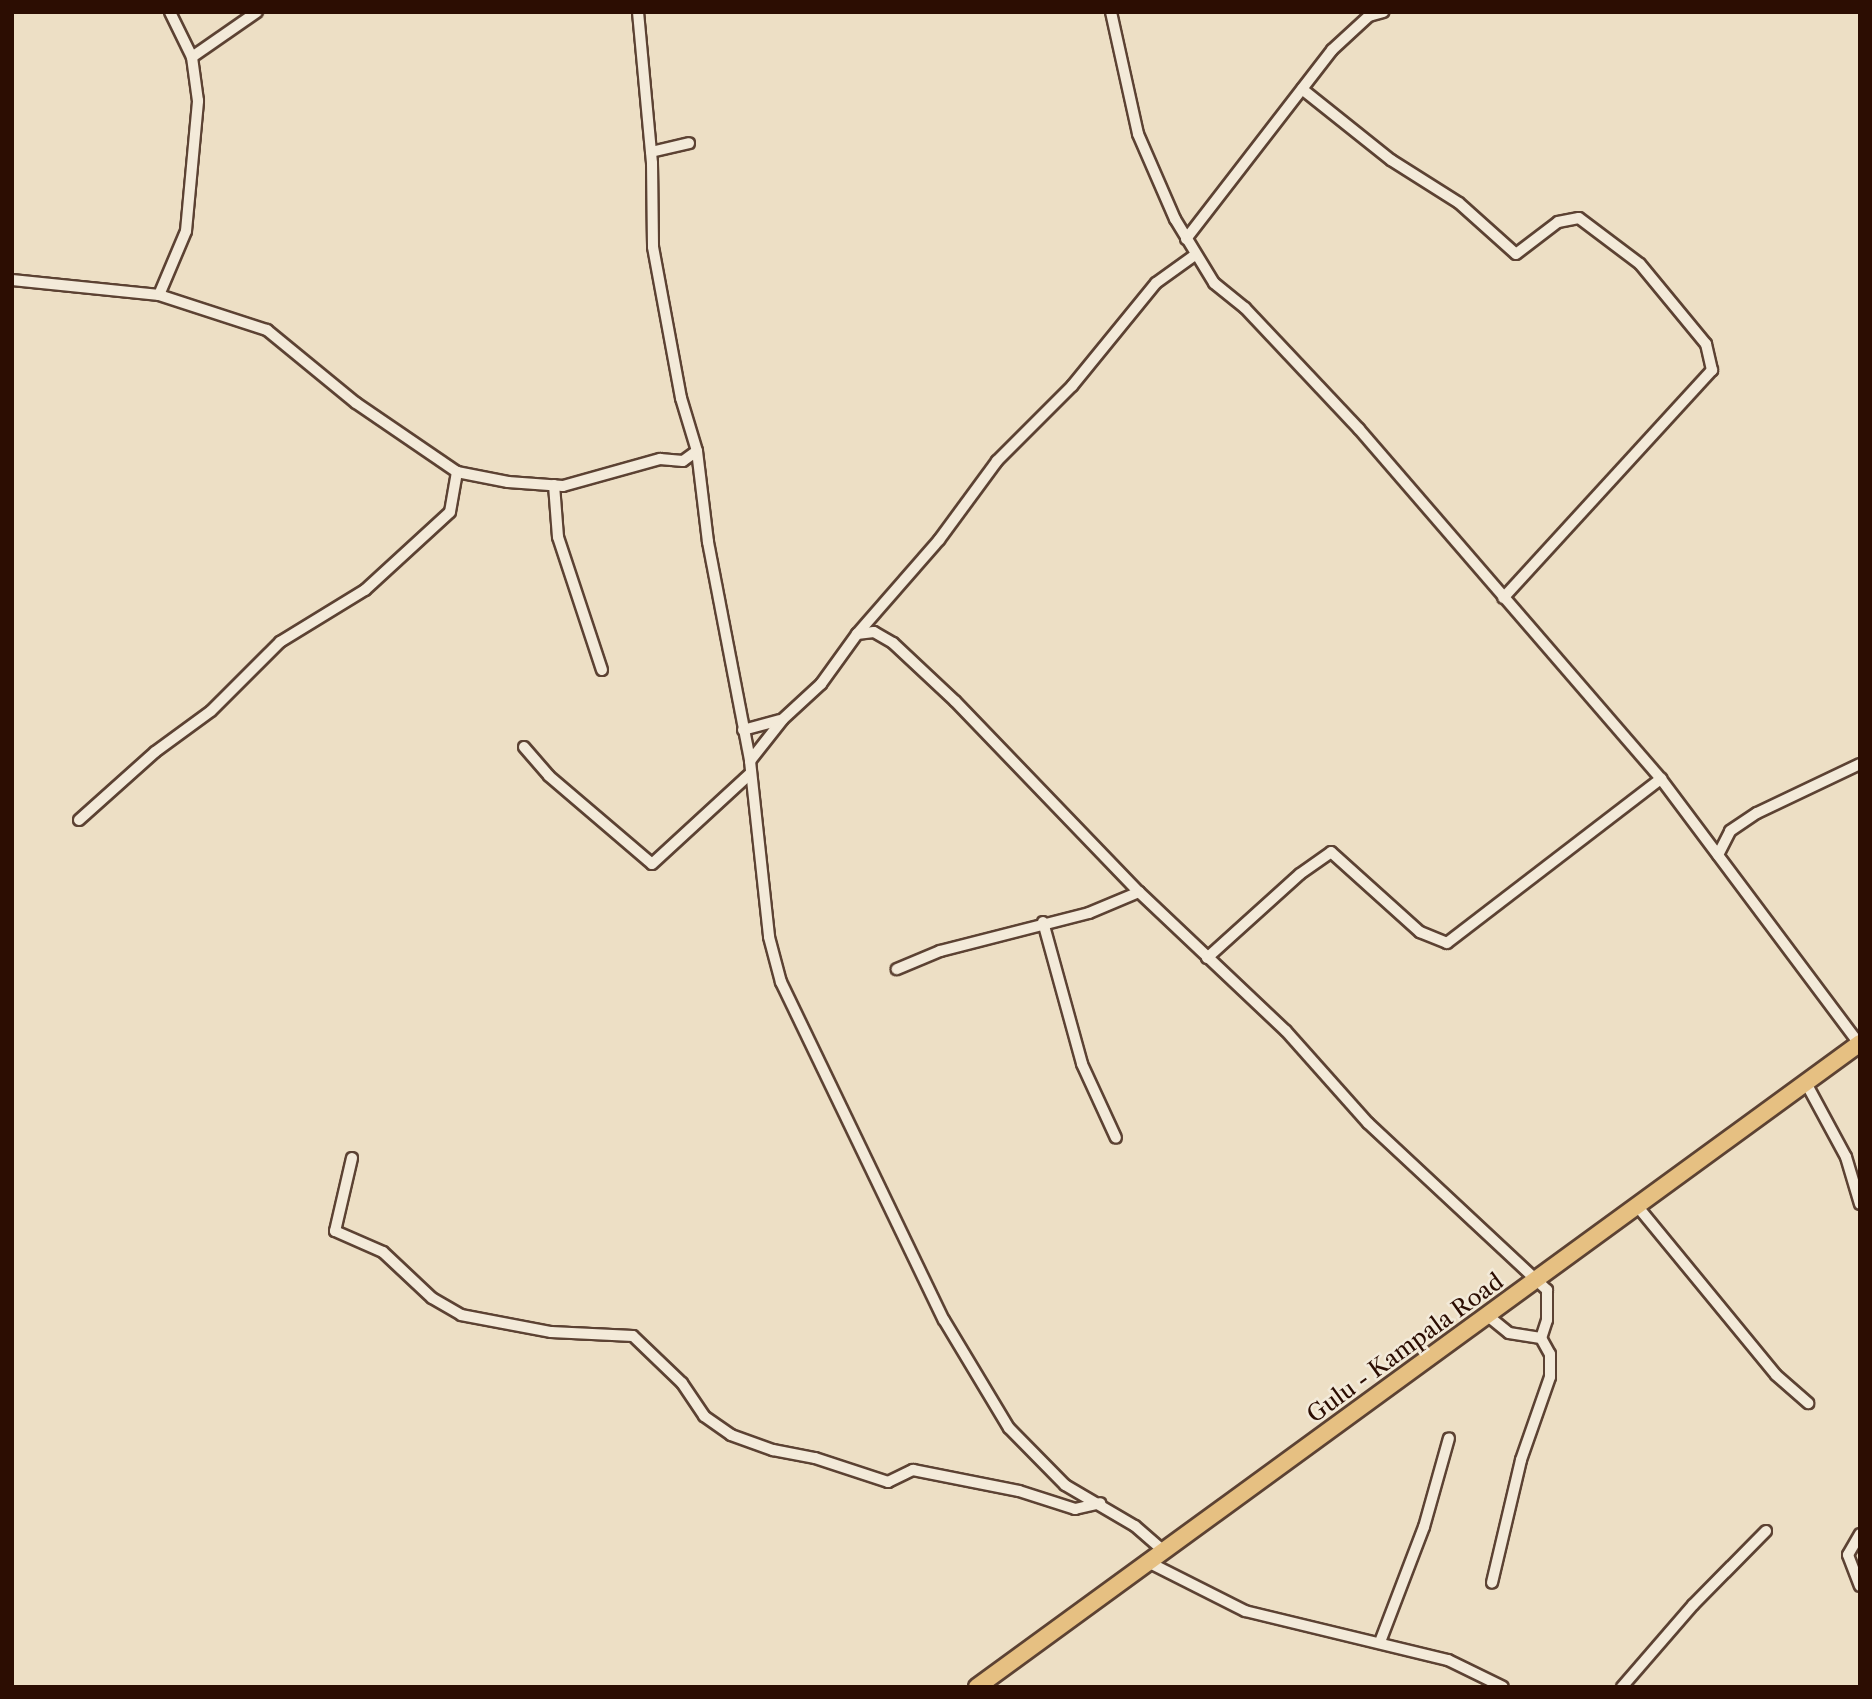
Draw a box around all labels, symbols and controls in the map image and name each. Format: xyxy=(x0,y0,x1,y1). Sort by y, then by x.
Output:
street label: Gulu - Kampala Road xyxy=(1301,1267,1509,1429)

